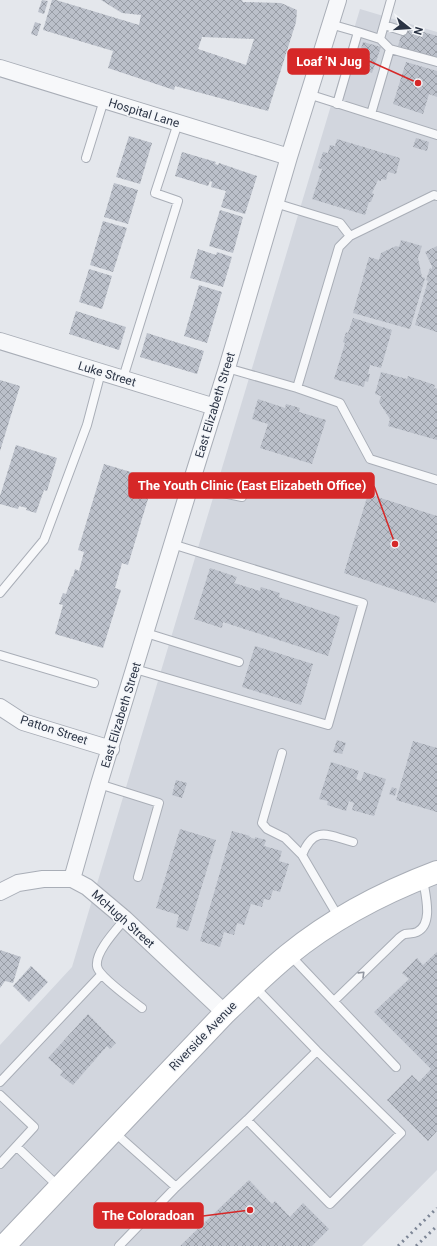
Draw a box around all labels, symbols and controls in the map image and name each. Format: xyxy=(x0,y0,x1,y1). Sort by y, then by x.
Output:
north arrow xyxy=(389,8,429,48)
text: N xyxy=(411,25,425,37)
callout: Loaf 'N Jug xyxy=(288,49,369,74)
text: Loaf 'N Jug xyxy=(296,54,362,69)
street label: Hospital Lane xyxy=(107,96,181,130)
street label: East Elizabeth Street xyxy=(192,350,238,460)
street label: Luke Street xyxy=(76,359,138,389)
callout: The Youth Clinic (East Elizabeth Office) xyxy=(129,473,374,498)
text: The Youth Clinic (East Elizabeth Office) xyxy=(138,478,366,493)
street label: East Elizabeth Street xyxy=(98,660,144,770)
street label: Patton Street xyxy=(19,713,89,747)
street label: McHugh Street xyxy=(89,887,157,951)
one-way arrow xyxy=(357,971,365,979)
street label: Riverside Avenue xyxy=(166,998,240,1074)
callout: The Coloradoan xyxy=(94,1203,203,1228)
text: The Coloradoan xyxy=(102,1208,194,1223)

